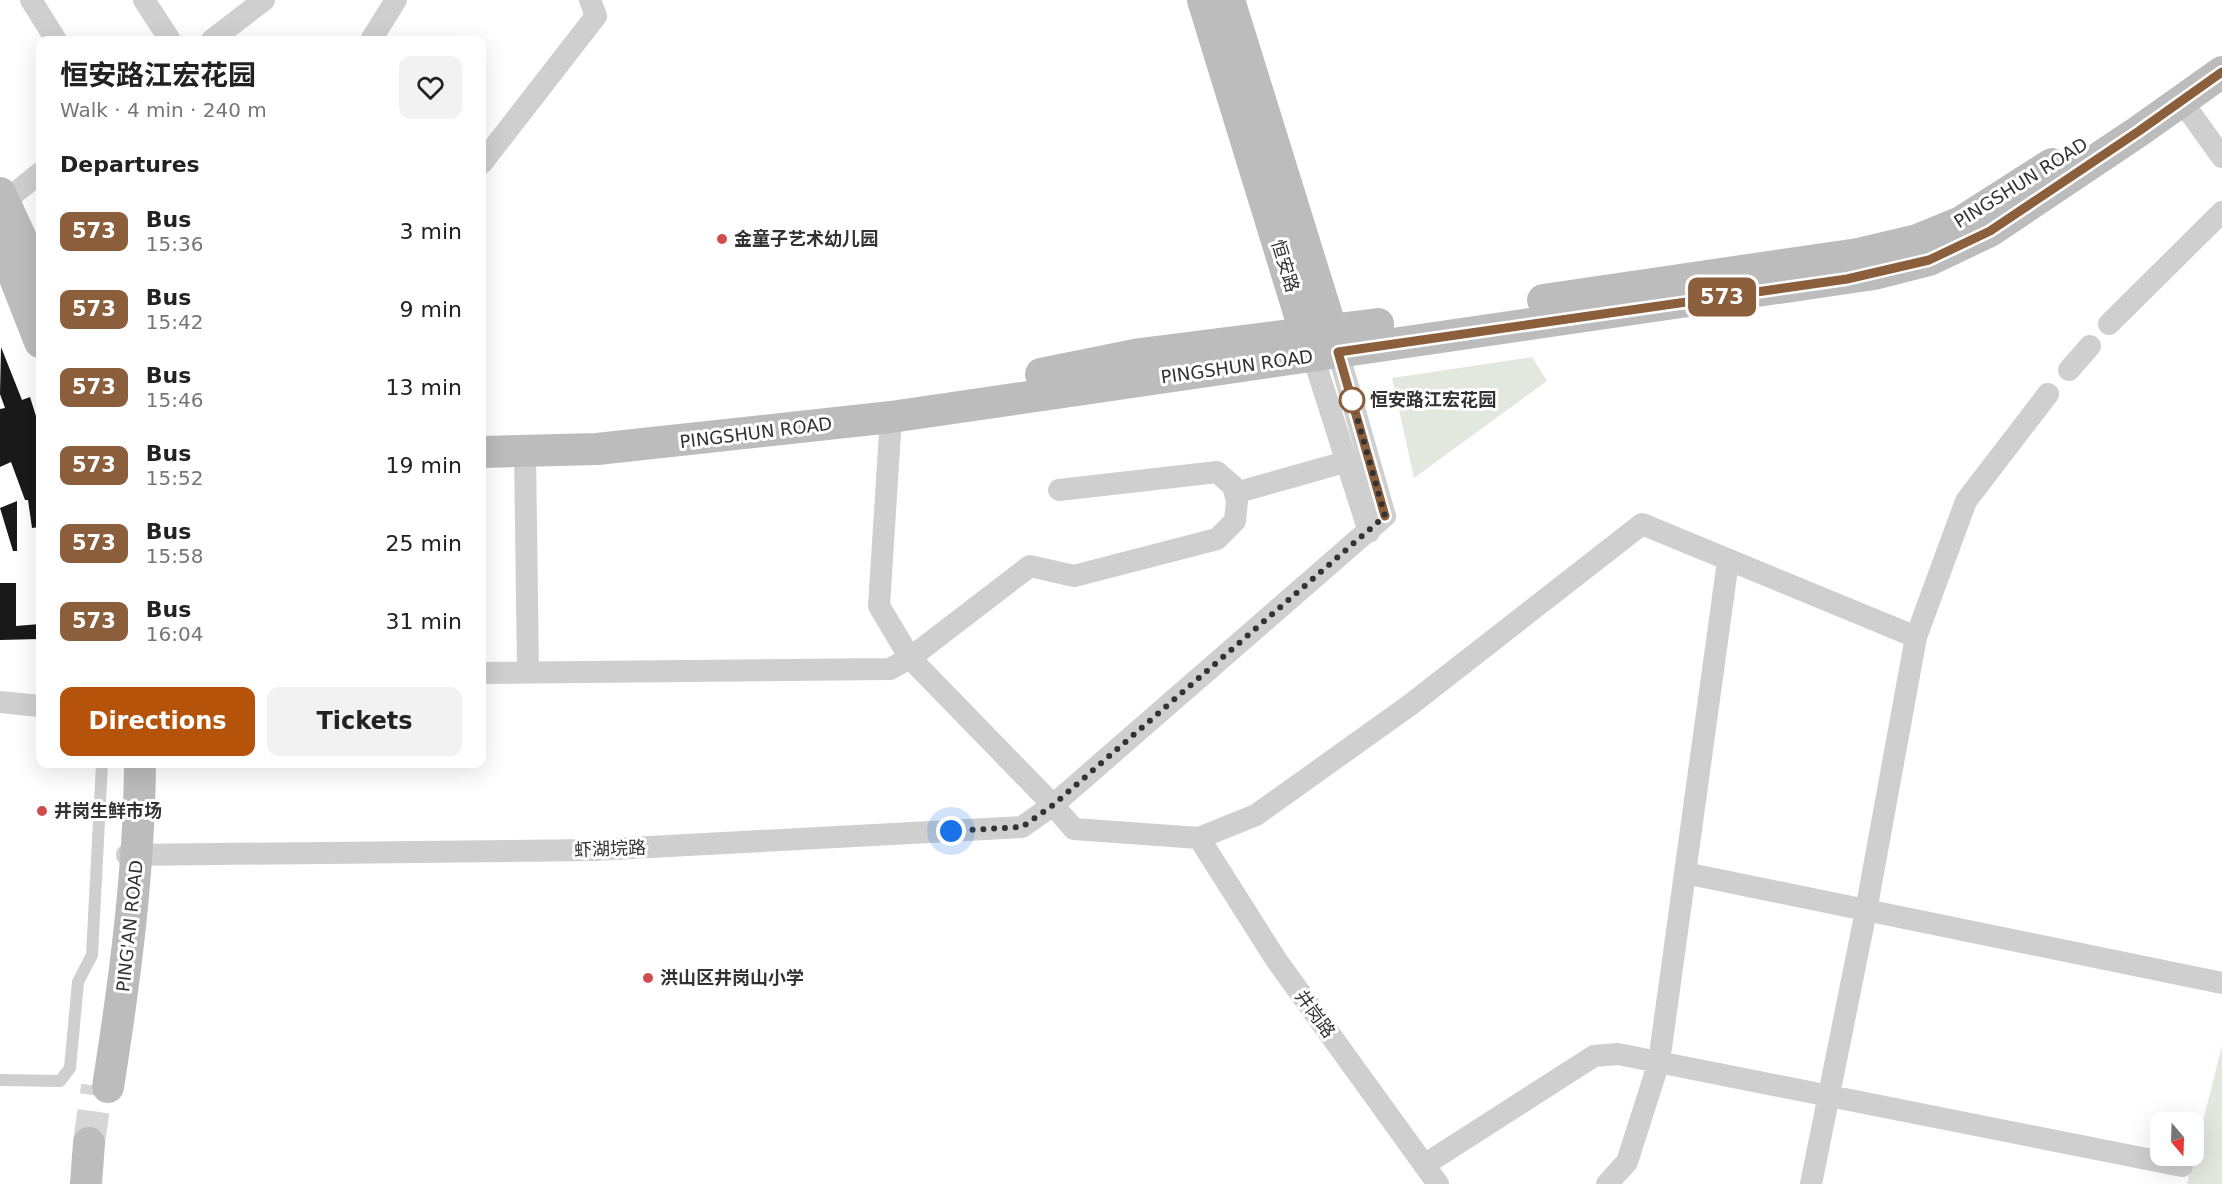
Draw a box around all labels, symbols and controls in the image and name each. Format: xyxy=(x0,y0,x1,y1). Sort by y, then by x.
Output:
button: heart xyxy=(399,56,462,119)
text: 恒安路江宏花园 xyxy=(60,59,256,92)
text: Walk · 4 min · 240 m xyxy=(60,98,267,122)
street label: PINGSHUN ROAD xyxy=(1950,133,2091,232)
text: Departures xyxy=(60,152,200,177)
text: Bus xyxy=(146,207,191,232)
text: 573 xyxy=(72,219,116,243)
text: 3 min xyxy=(400,219,462,244)
place label: 金童子艺术幼儿园 xyxy=(734,228,878,249)
text: 15:36 xyxy=(146,232,203,256)
marker: 金童子艺术幼儿园 xyxy=(715,232,729,246)
street label: 恒安路 xyxy=(1268,237,1303,295)
line badge: 573 xyxy=(1688,278,1756,316)
text: Bus xyxy=(146,285,191,310)
text: 573 xyxy=(1700,285,1744,309)
text: 573 xyxy=(72,297,116,321)
text: 9 min xyxy=(400,297,462,322)
text: 15:42 xyxy=(146,310,203,334)
street label: PINGSHUN ROAD xyxy=(1159,345,1314,388)
text: Bus xyxy=(146,363,191,388)
text: 573 xyxy=(72,375,116,399)
text: 13 min xyxy=(386,375,462,400)
marker: 恒安路江宏花园 xyxy=(1339,387,1365,413)
text: 15:46 xyxy=(146,388,203,412)
place label: 恒安路江宏花园 xyxy=(1370,389,1496,410)
street label: PINGSHUN ROAD xyxy=(679,413,833,452)
text: Bus xyxy=(146,441,191,466)
text: 573 xyxy=(72,453,116,477)
text: 19 min xyxy=(386,453,462,478)
text: 15:52 xyxy=(146,466,203,490)
text: Bus xyxy=(146,519,191,544)
text: 573 xyxy=(72,531,116,555)
text: 25 min xyxy=(386,531,462,556)
text: 15:58 xyxy=(146,544,203,568)
text: Bus xyxy=(146,597,191,622)
text: 573 xyxy=(72,609,116,633)
text: 31 min xyxy=(386,609,462,634)
text: 16:04 xyxy=(146,622,203,646)
button: Directions xyxy=(60,687,255,756)
button: Tickets xyxy=(267,687,462,756)
place label: 井岗生鲜市场 xyxy=(54,800,162,821)
marker: 井岗生鲜市场 xyxy=(35,804,49,818)
your location xyxy=(936,816,966,846)
street label: 虾湖垸路 xyxy=(574,837,646,860)
street label: PING'AN ROAD xyxy=(112,859,147,993)
place label: 洪山区井岗山小学 xyxy=(660,967,804,988)
marker: 洪山区井岗山小学 xyxy=(641,971,655,985)
street label: 井岗路 xyxy=(1291,986,1340,1042)
north arrow xyxy=(2150,1112,2204,1166)
map controls xyxy=(2150,1112,2204,1166)

